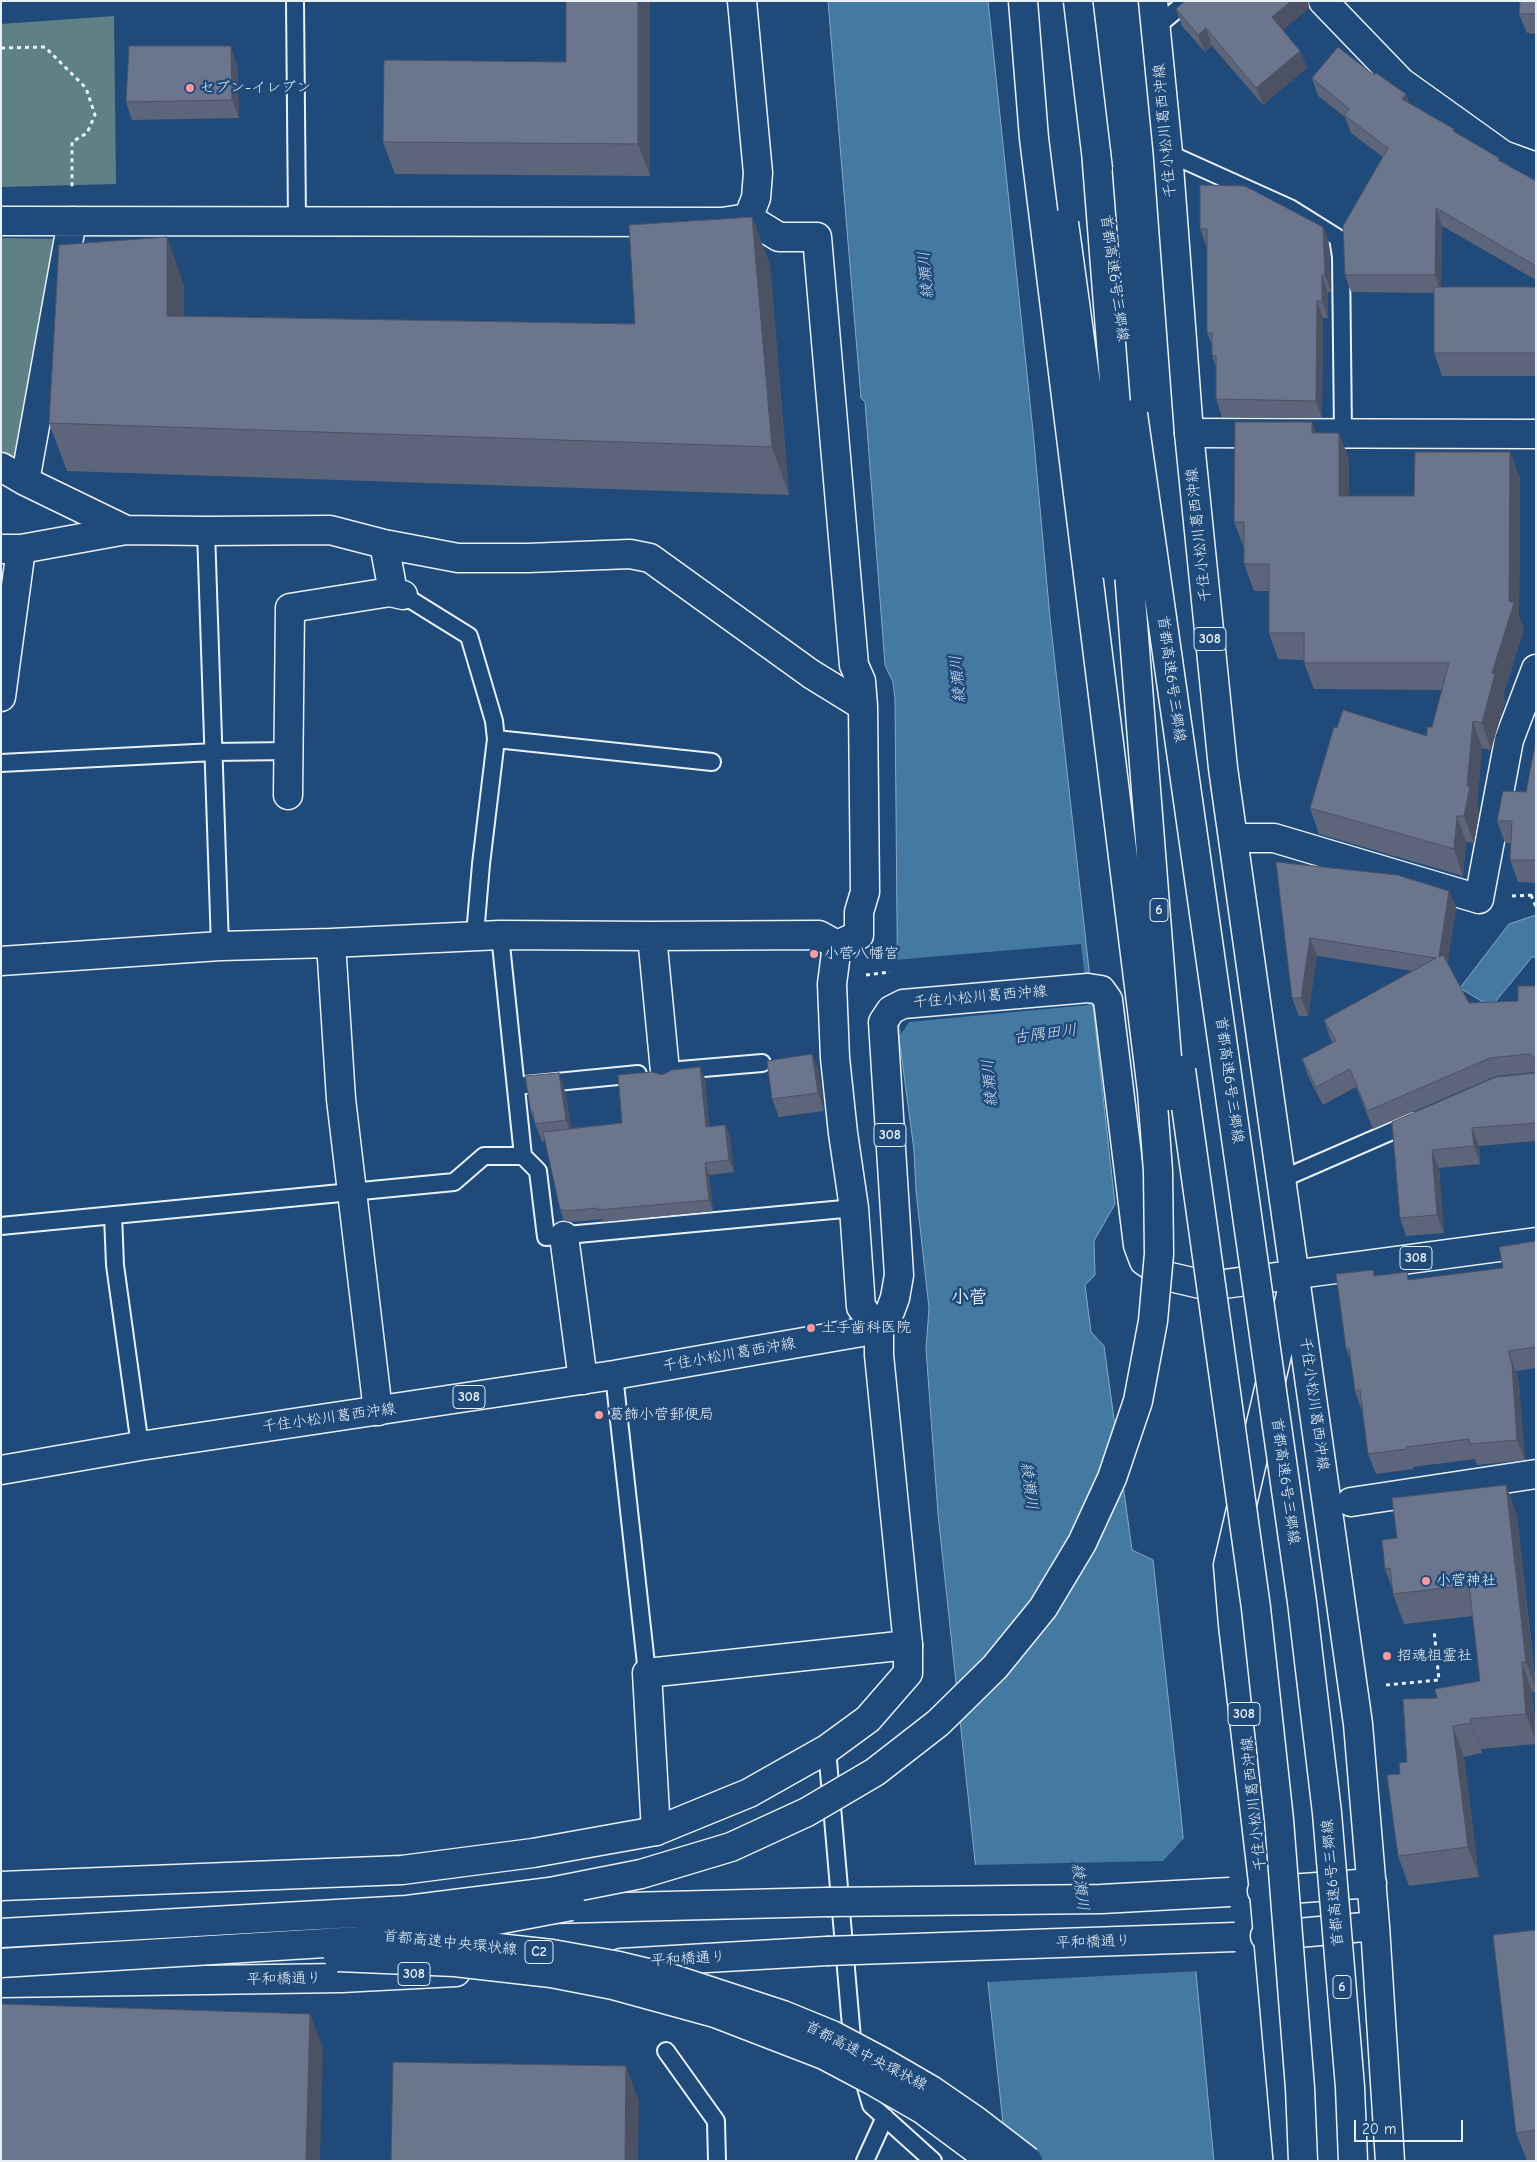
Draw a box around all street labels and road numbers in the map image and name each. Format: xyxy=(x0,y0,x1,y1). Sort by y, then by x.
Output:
street label: 千住小松川葛西沖線 xyxy=(1150,63,1180,199)
street label: 首都高速6号三郷線 xyxy=(1096,213,1132,343)
street label: 千住小松川葛西沖線 xyxy=(1183,467,1215,603)
street label: 首都高速6号三郷線 xyxy=(1153,614,1189,744)
road number: 308 xyxy=(1194,628,1226,650)
road number: 6 xyxy=(1150,898,1168,922)
street label: 千住小松川葛西沖線 xyxy=(912,982,1048,1012)
street label: 首都高速6号三郷線 xyxy=(1211,1015,1247,1145)
road number: 308 xyxy=(874,1124,906,1146)
road number: 308 xyxy=(1400,1246,1432,1270)
street label: 千住小松川葛西沖線 xyxy=(661,1334,797,1376)
street label: 千住小松川葛西沖線 xyxy=(1296,1336,1332,1472)
road number: 308 xyxy=(453,1385,485,1408)
street label: 千住小松川葛西沖線 xyxy=(261,1400,397,1436)
street label: 首都高速6号三郷線 xyxy=(1267,1416,1303,1546)
road number: 308 xyxy=(1228,1702,1260,1726)
street label: 千住小松川葛西沖線 xyxy=(1238,1736,1270,1872)
street label: 首都高速6号三郷線 xyxy=(1318,1818,1348,1948)
street label: 首都高速中央環状線 xyxy=(382,1927,518,1959)
street label: 平和橋通り xyxy=(1055,1932,1131,1952)
road number: C2 xyxy=(525,1940,553,1964)
street label: 平和橋通り xyxy=(650,1948,726,1970)
road number: 308 xyxy=(398,1962,430,1986)
street label: 平和橋通り xyxy=(246,1969,322,1989)
road number: 6 xyxy=(1333,1975,1351,1998)
street label: 首都高速中央環状線 xyxy=(802,2017,930,2095)

